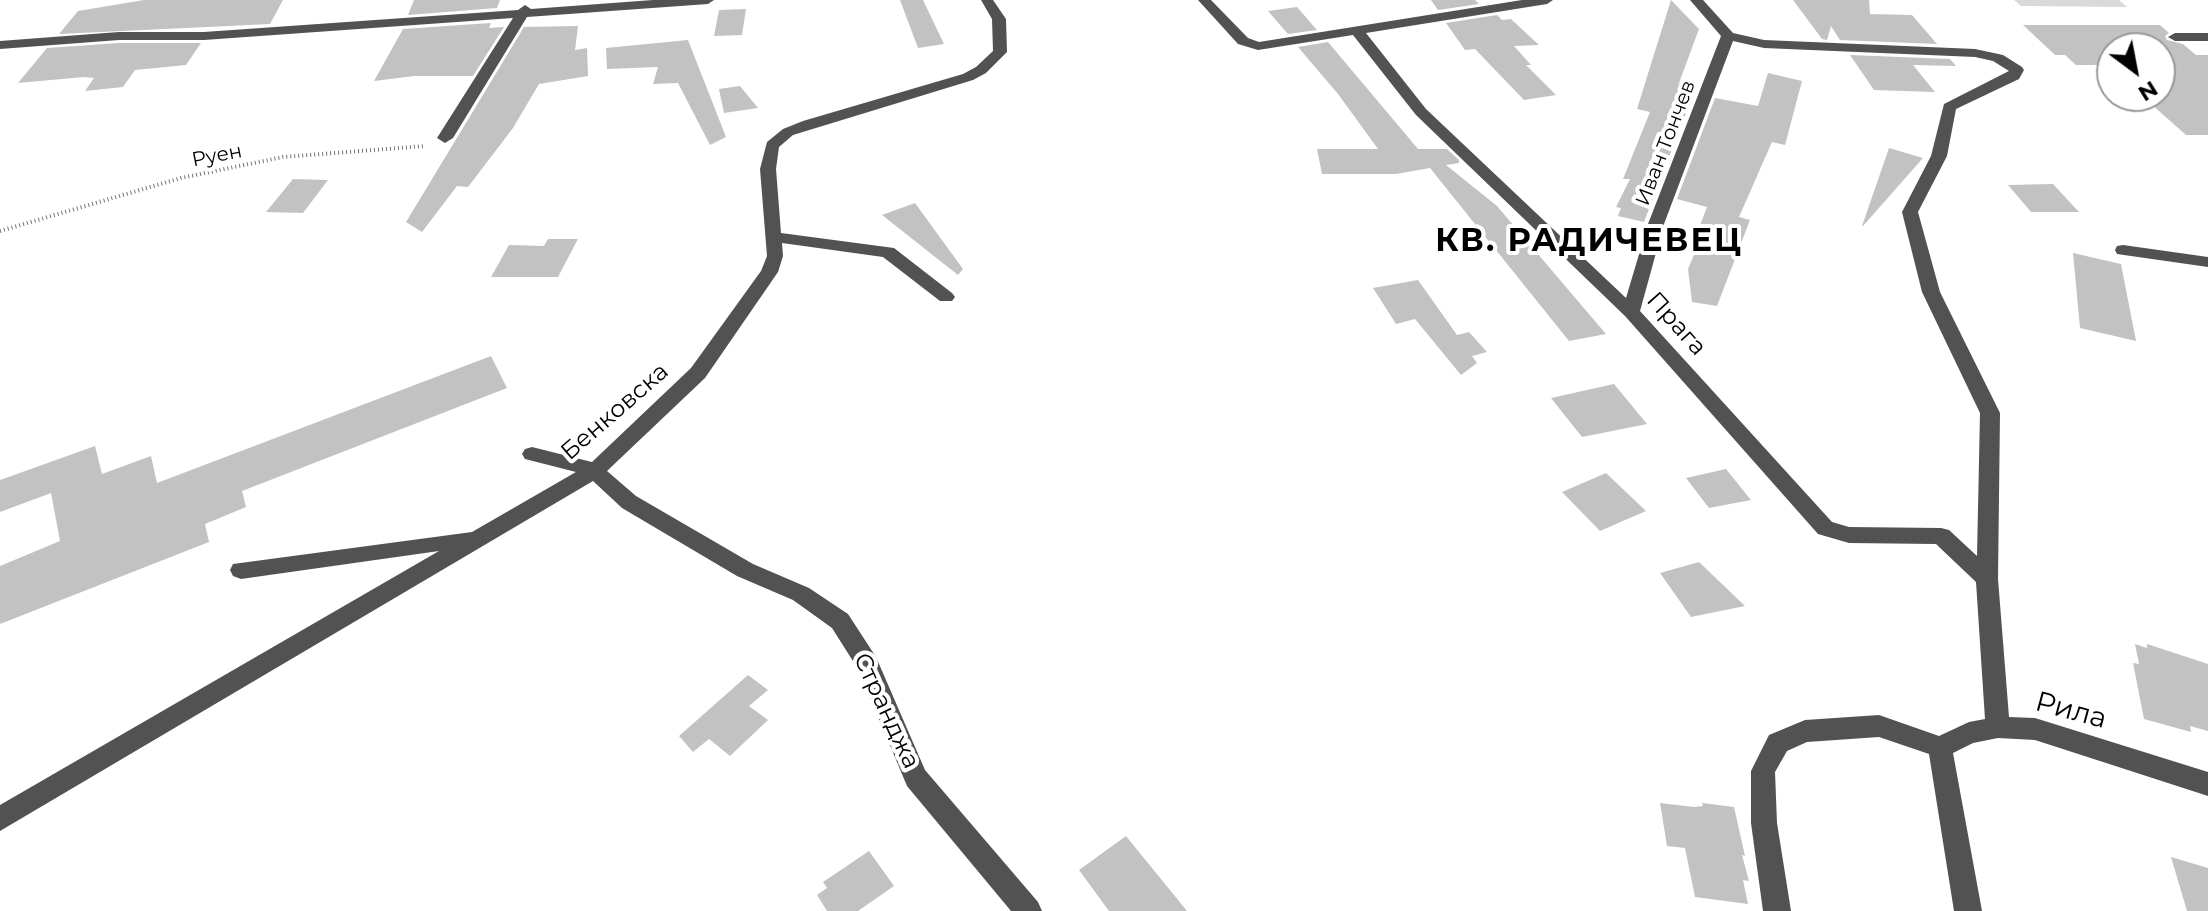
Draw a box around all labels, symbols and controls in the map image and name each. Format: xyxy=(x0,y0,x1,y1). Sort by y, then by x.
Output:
north arrow xyxy=(2096,32,2176,112)
text: N xyxy=(2133,75,2163,107)
street label: Иван Тончев xyxy=(1631,77,1701,209)
street label: Руен xyxy=(190,139,244,173)
district label: КВ. РАДИЧЕВЕЦ xyxy=(1435,223,1743,261)
street label: Прага xyxy=(1640,286,1712,362)
street label: Бенковска xyxy=(555,357,675,467)
street label: Странджа xyxy=(847,649,925,773)
street label: Рила xyxy=(2032,685,2110,737)

